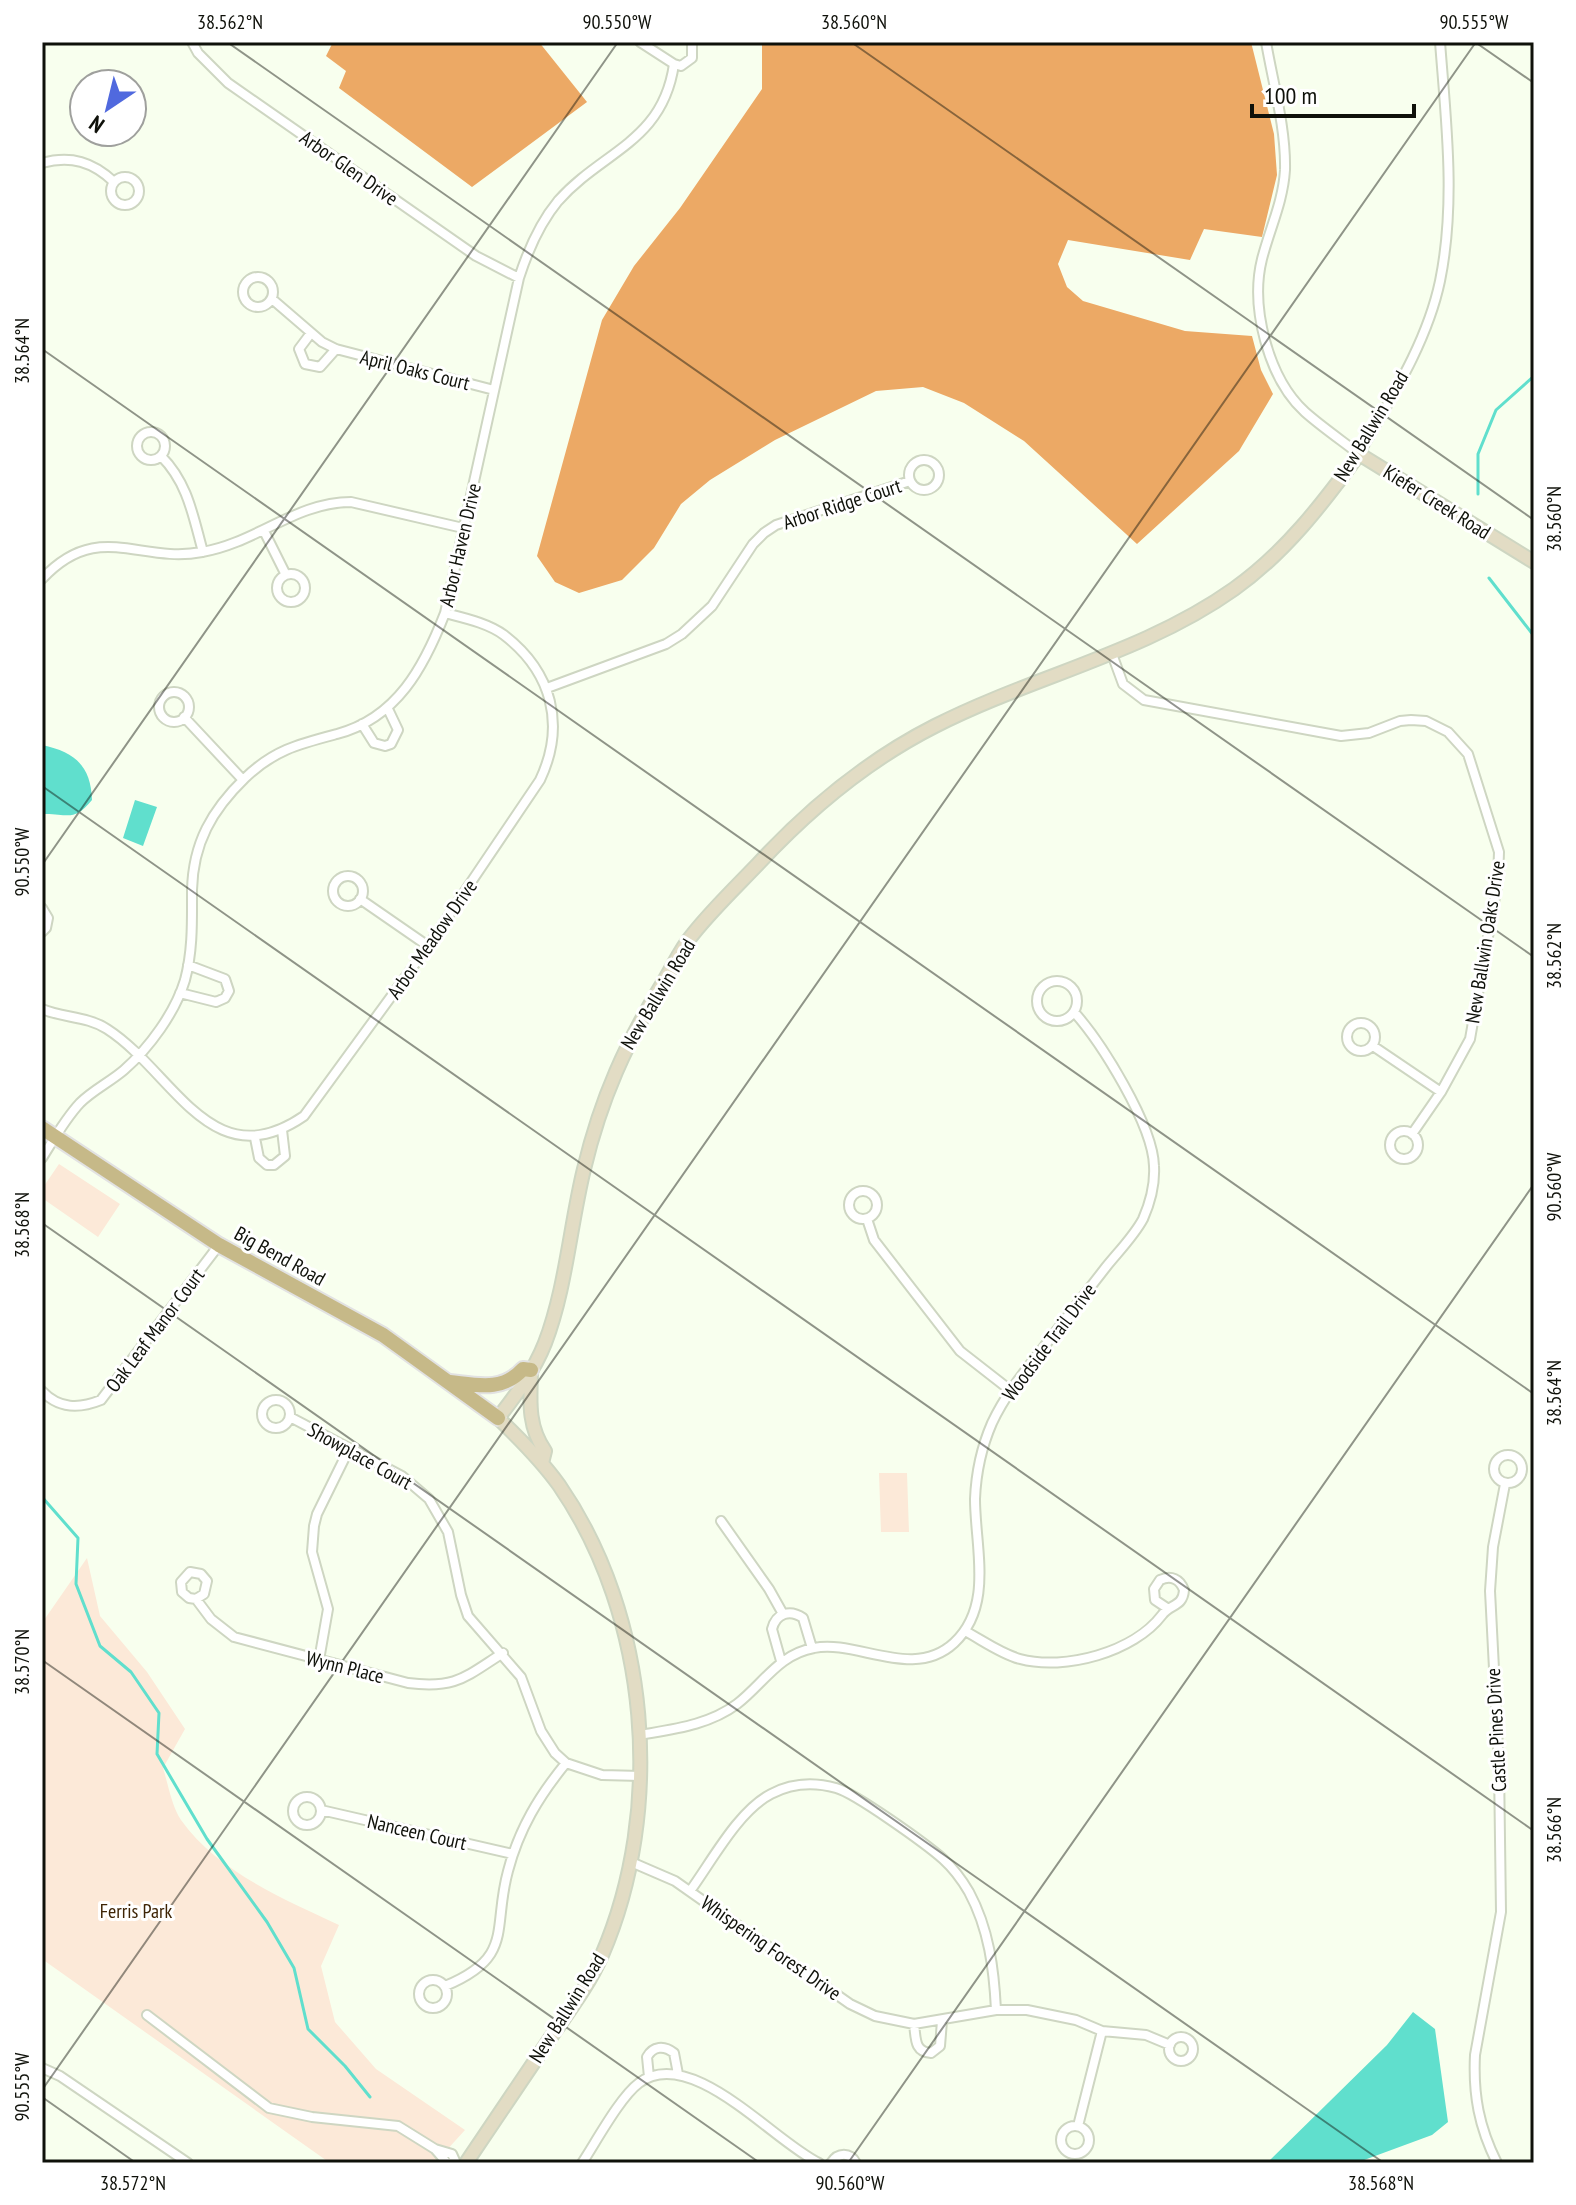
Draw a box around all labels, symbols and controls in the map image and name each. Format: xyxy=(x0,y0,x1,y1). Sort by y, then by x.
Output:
text: 38.562°N xyxy=(197,9,263,35)
text: 90.550°W xyxy=(583,9,652,35)
text: 38.560°N xyxy=(821,9,887,35)
text: 90.555°W xyxy=(1440,9,1509,35)
north arrow xyxy=(68,68,148,148)
scale bar xyxy=(1252,68,1414,118)
text: 100 m xyxy=(1264,80,1317,111)
text: N xyxy=(84,110,109,139)
street label: Arbor Glen Drive xyxy=(295,125,403,211)
text: 38.564°N xyxy=(9,318,35,384)
street label: April Oaks Court xyxy=(358,344,473,396)
street label: New Ballwin Road xyxy=(1328,366,1414,486)
street label: Kiefer Creek Road xyxy=(1378,459,1496,545)
street label: Arbor Ridge Court xyxy=(779,472,905,535)
street label: Arbor Haven Drive xyxy=(433,481,487,609)
text: 38.560°N xyxy=(1541,486,1567,552)
text: 90.550°W xyxy=(9,827,35,896)
street label: New Ballwin Oaks Drive xyxy=(1459,859,1511,1025)
street label: Arbor Meadow Drive xyxy=(381,874,483,1004)
text: 38.562°N xyxy=(1541,923,1567,989)
street label: New Ballwin Road xyxy=(615,934,701,1054)
text: 90.560°W xyxy=(1541,1152,1567,1221)
text: 38.568°N xyxy=(9,1192,35,1258)
street label: Big Bend Road xyxy=(230,1220,330,1292)
street label: Oak Leaf Manor Court xyxy=(100,1262,210,1397)
street label: Woodside Trail Drive xyxy=(996,1278,1102,1406)
text: 38.564°N xyxy=(1541,1360,1567,1426)
street label: Showplace Court xyxy=(303,1417,417,1496)
text: 38.570°N xyxy=(9,1629,35,1695)
street label: Wynn Place xyxy=(303,1645,387,1689)
street label: Castle Pines Drive xyxy=(1480,1667,1512,1793)
text: 38.566°N xyxy=(1541,1797,1567,1863)
street label: Nanceen Court xyxy=(365,1808,470,1856)
street label: Whispering Forest Drive xyxy=(696,1890,846,2006)
park label: Ferris Park xyxy=(100,1898,173,1924)
street label: New Ballwin Road xyxy=(523,1948,611,2068)
text: 90.555°W xyxy=(9,2052,35,2121)
text: 38.572°N xyxy=(100,2170,166,2196)
text: 90.560°W xyxy=(816,2170,885,2196)
text: 38.568°N xyxy=(1348,2170,1414,2196)

